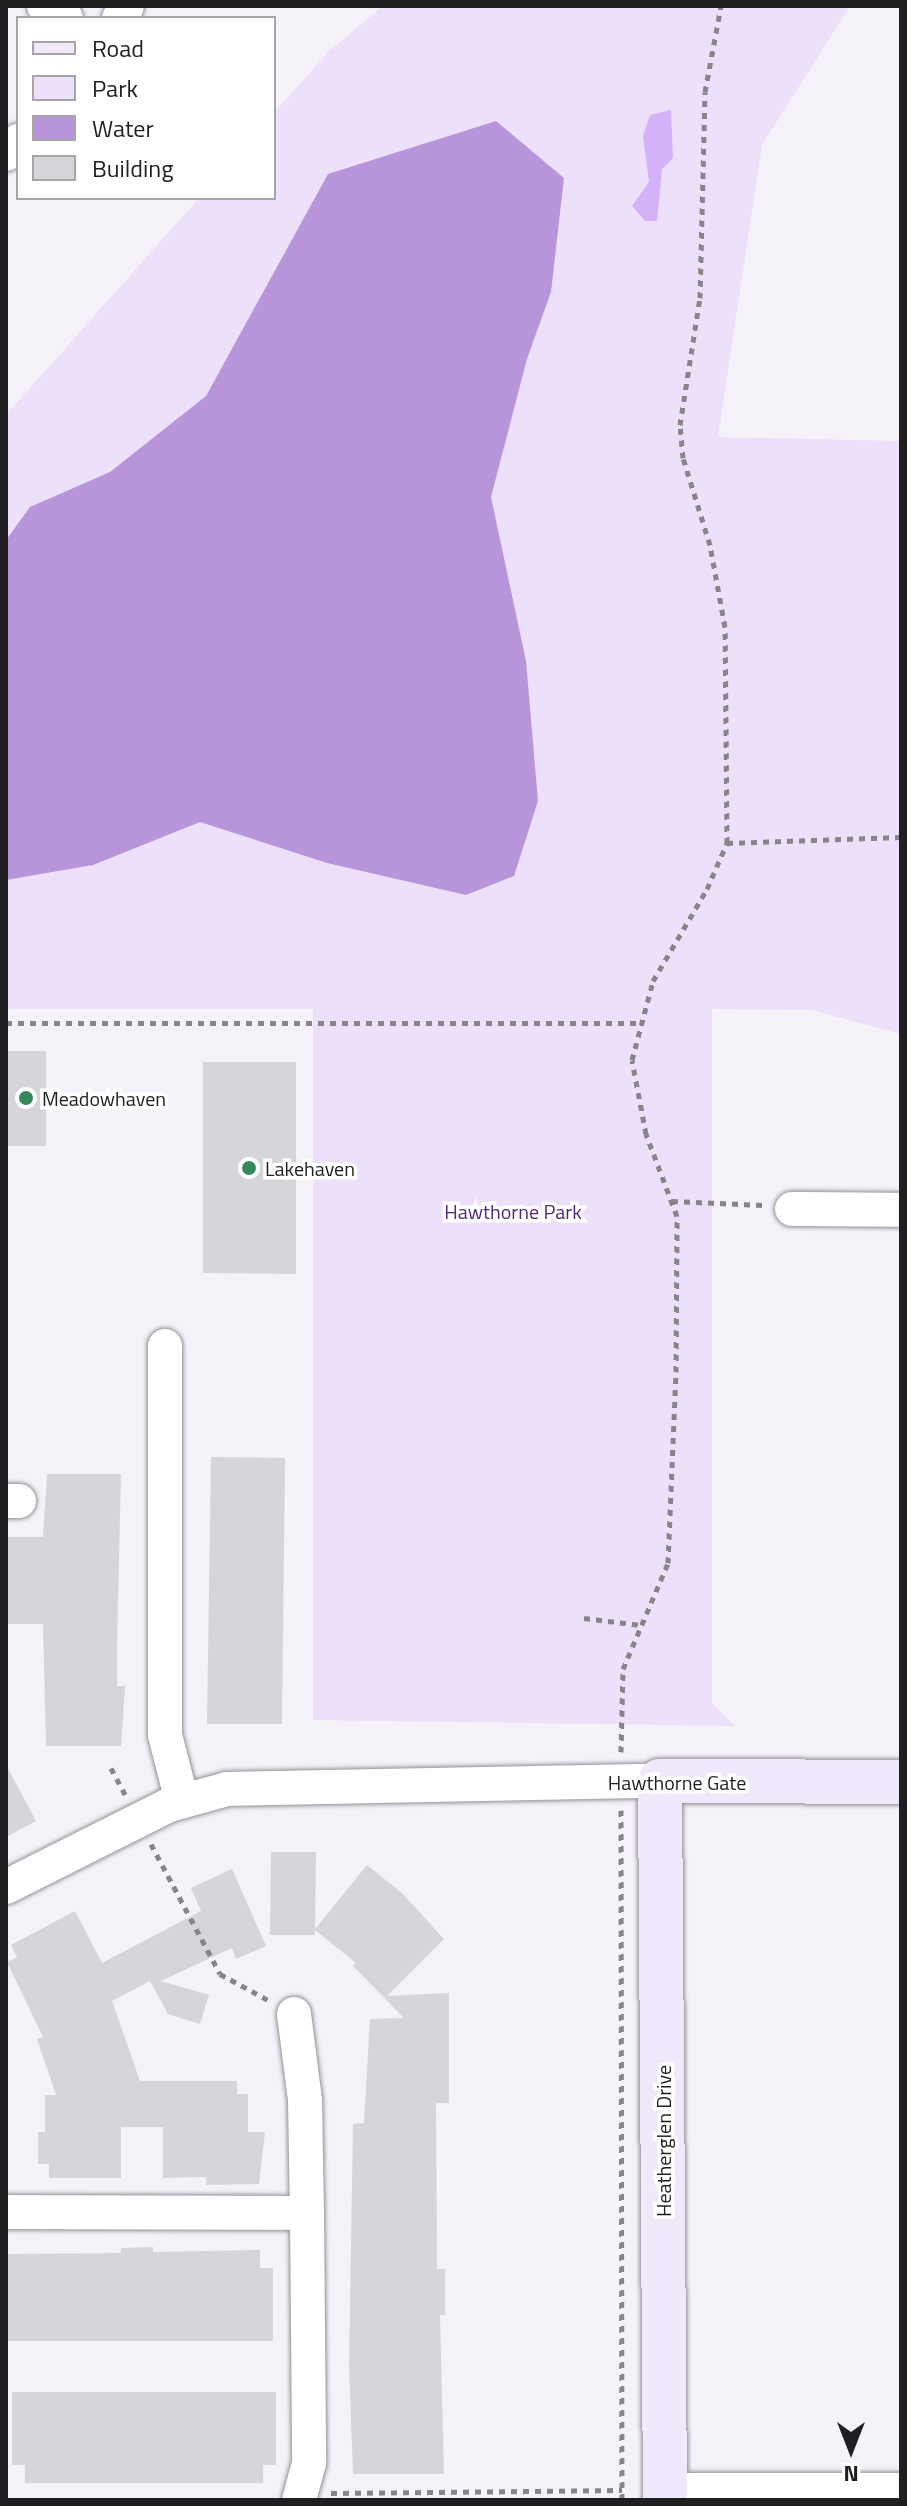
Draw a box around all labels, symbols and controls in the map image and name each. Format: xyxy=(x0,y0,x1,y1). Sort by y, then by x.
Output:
legend xyxy=(16,16,276,200)
text: Road xyxy=(92,30,144,66)
text: Park xyxy=(92,70,138,106)
text: Water xyxy=(92,110,154,146)
text: Building xyxy=(92,150,174,186)
place label: Meadowhaven xyxy=(42,1086,166,1110)
marker: Meadowhaven xyxy=(17,1089,35,1107)
place label: Lakehaven xyxy=(265,1156,355,1180)
marker: Lakehaven xyxy=(240,1159,258,1177)
park label: Hawthorne Park xyxy=(444,1199,582,1223)
street label: Hawthorne Gate xyxy=(608,1770,746,1794)
street label: Heatherglen Drive xyxy=(651,2065,675,2217)
north arrow xyxy=(811,2410,891,2490)
text: N xyxy=(843,2457,859,2491)

